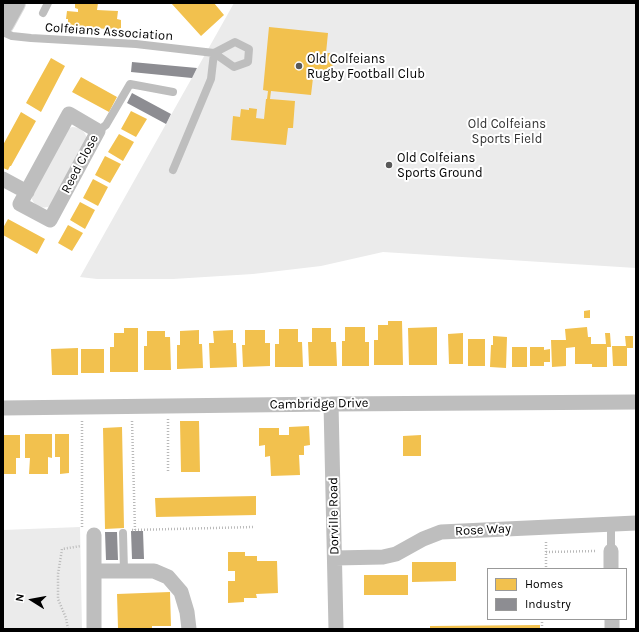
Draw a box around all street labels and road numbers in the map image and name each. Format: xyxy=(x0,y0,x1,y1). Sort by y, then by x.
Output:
street label: Colfeians Association xyxy=(44,20,174,44)
street label: Reed Close xyxy=(58,132,102,196)
street label: Cambridge Drive xyxy=(270,395,368,413)
street label: Dorville Road xyxy=(326,477,342,555)
street label: Rose Way xyxy=(455,521,511,539)

